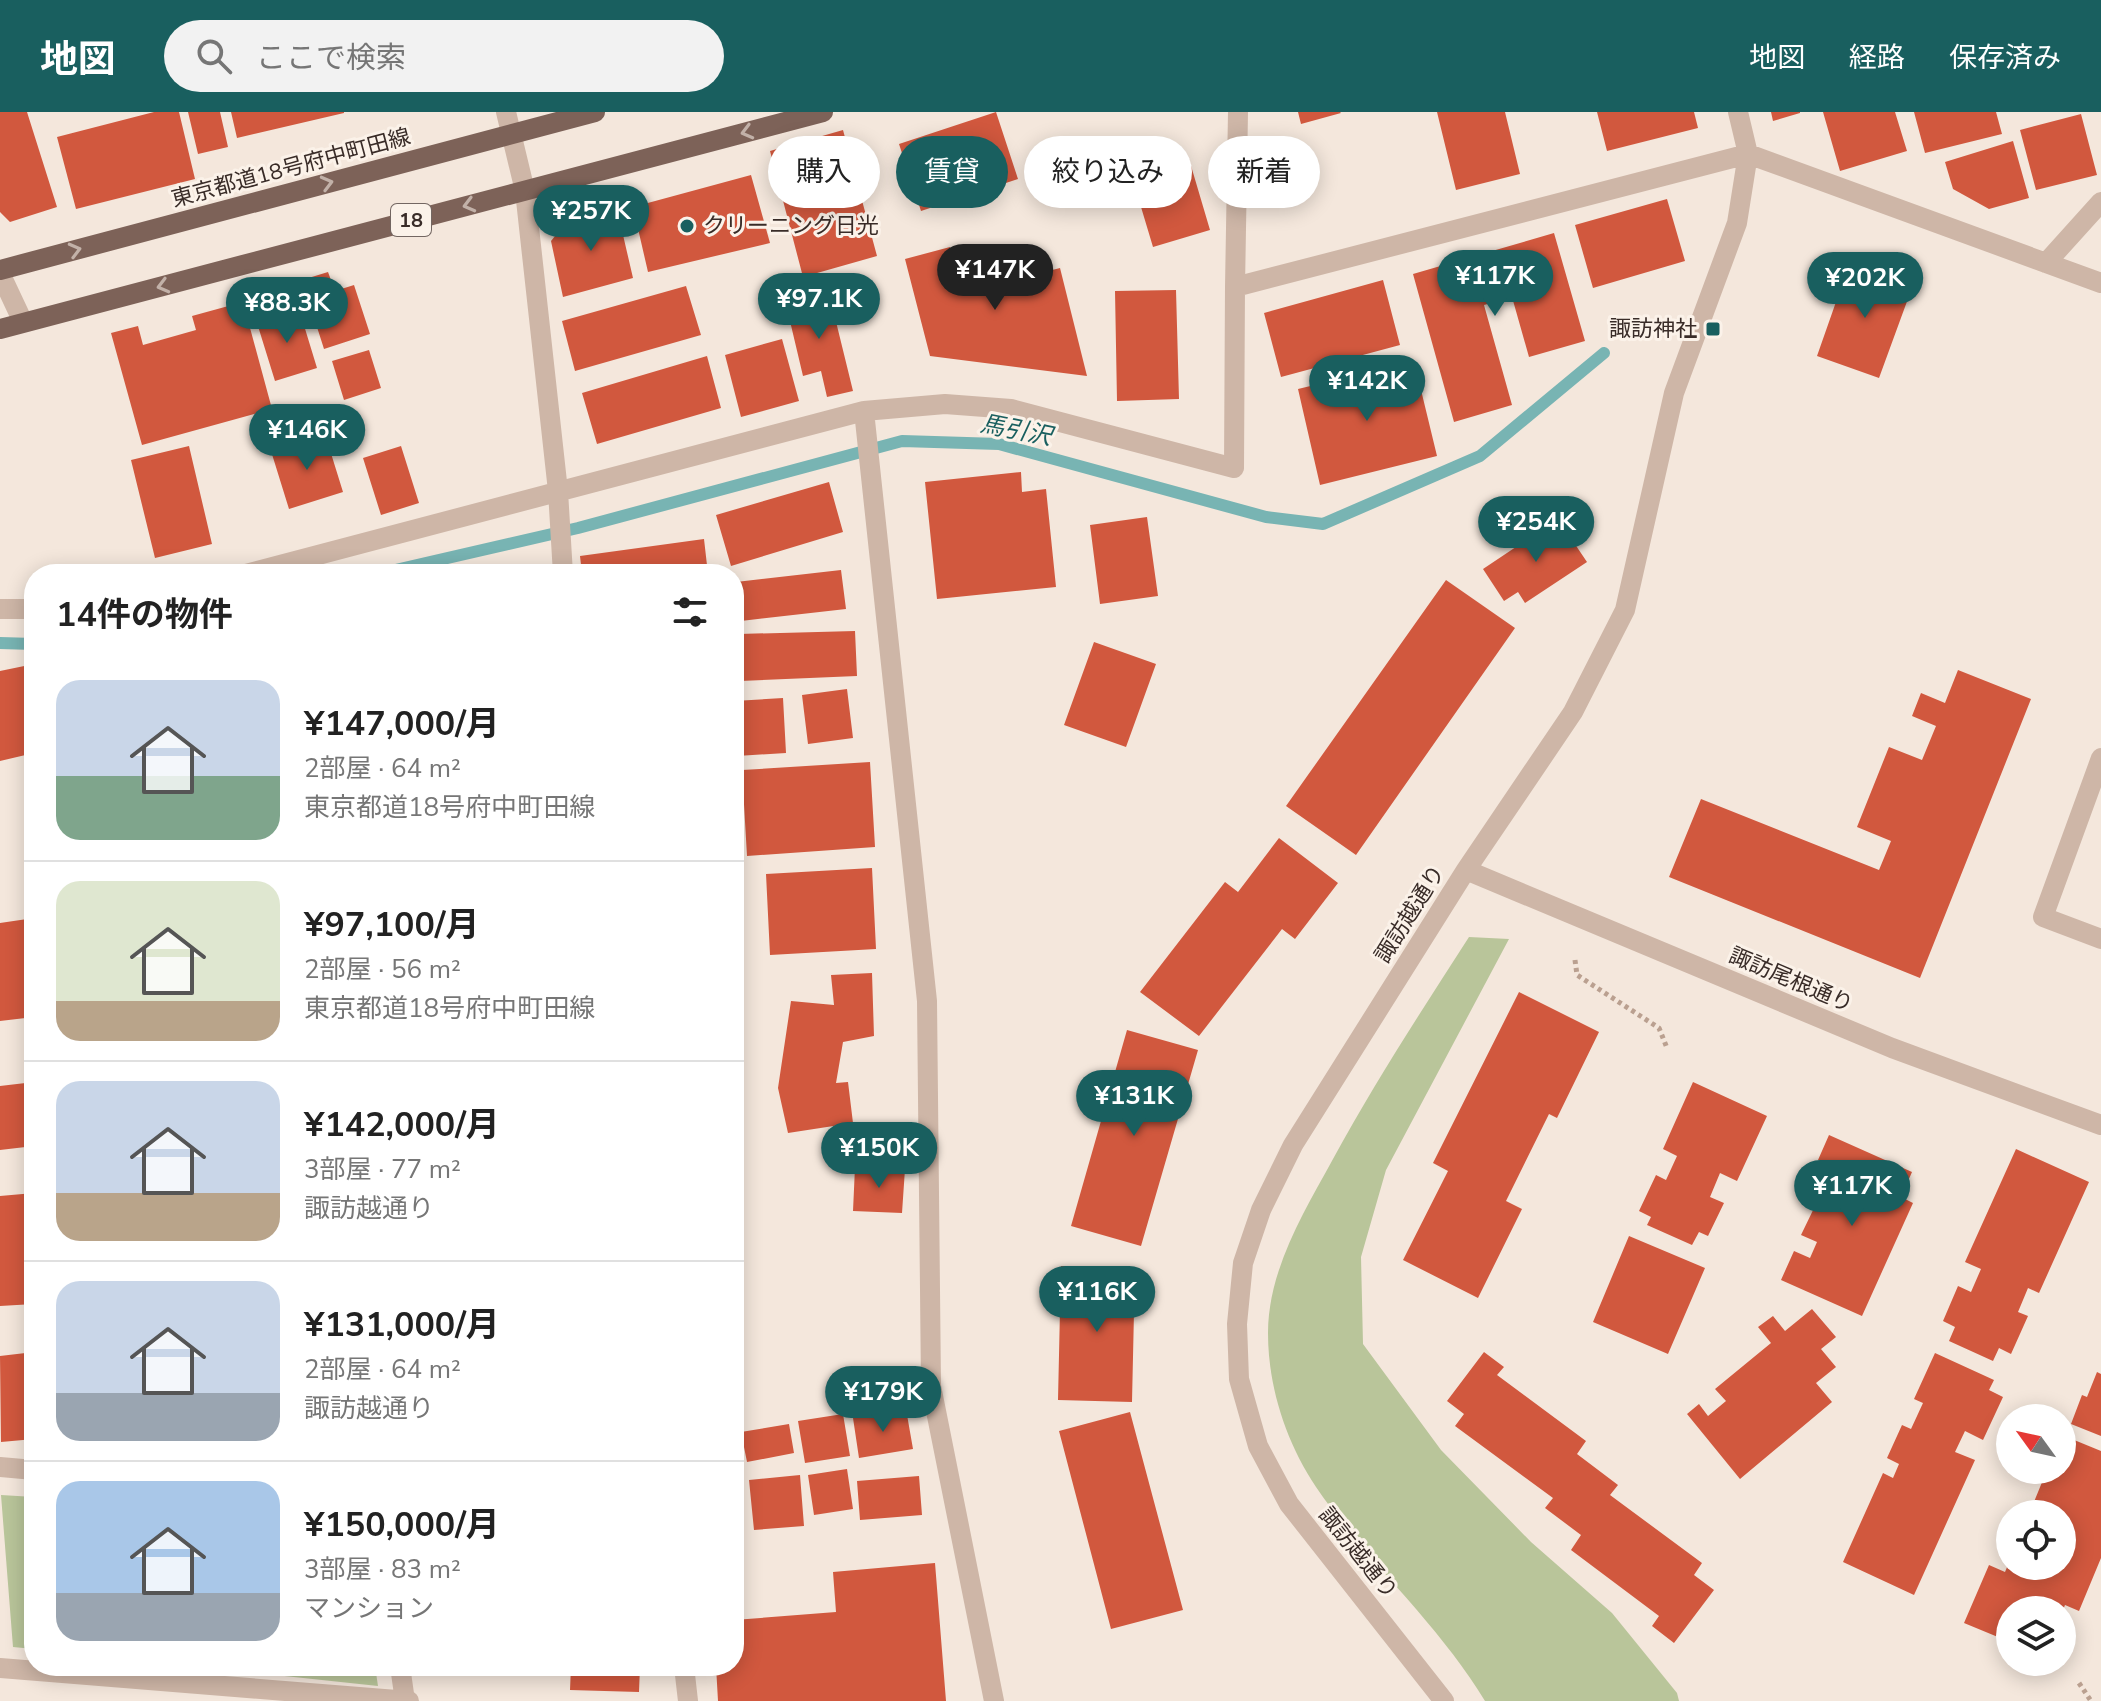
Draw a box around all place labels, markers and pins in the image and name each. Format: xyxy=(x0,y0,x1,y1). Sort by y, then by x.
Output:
pin: ¥257K xyxy=(535,185,647,253)
place label: クリーニング日光 xyxy=(703,211,879,241)
marker: クリーニング日光 xyxy=(678,217,696,235)
pin: ¥147K xyxy=(939,244,1051,312)
pin: ¥117K xyxy=(1439,250,1551,318)
pin: ¥202K xyxy=(1809,252,1921,320)
pin: ¥97.1K xyxy=(754,273,884,341)
pin: ¥88.3K xyxy=(222,277,352,345)
place label: 諏訪神社 xyxy=(1609,314,1697,344)
marker: 諏訪神社 xyxy=(1704,320,1722,338)
pin: ¥142K xyxy=(1311,355,1423,423)
pin: ¥146K xyxy=(251,404,363,472)
pin: ¥254K xyxy=(1480,496,1592,564)
pin: ¥131K xyxy=(1078,1070,1190,1138)
pin: ¥150K xyxy=(823,1122,935,1190)
pin: ¥117K xyxy=(1796,1160,1908,1228)
pin: ¥116K xyxy=(1041,1266,1153,1334)
pin: ¥179K xyxy=(827,1366,939,1434)

